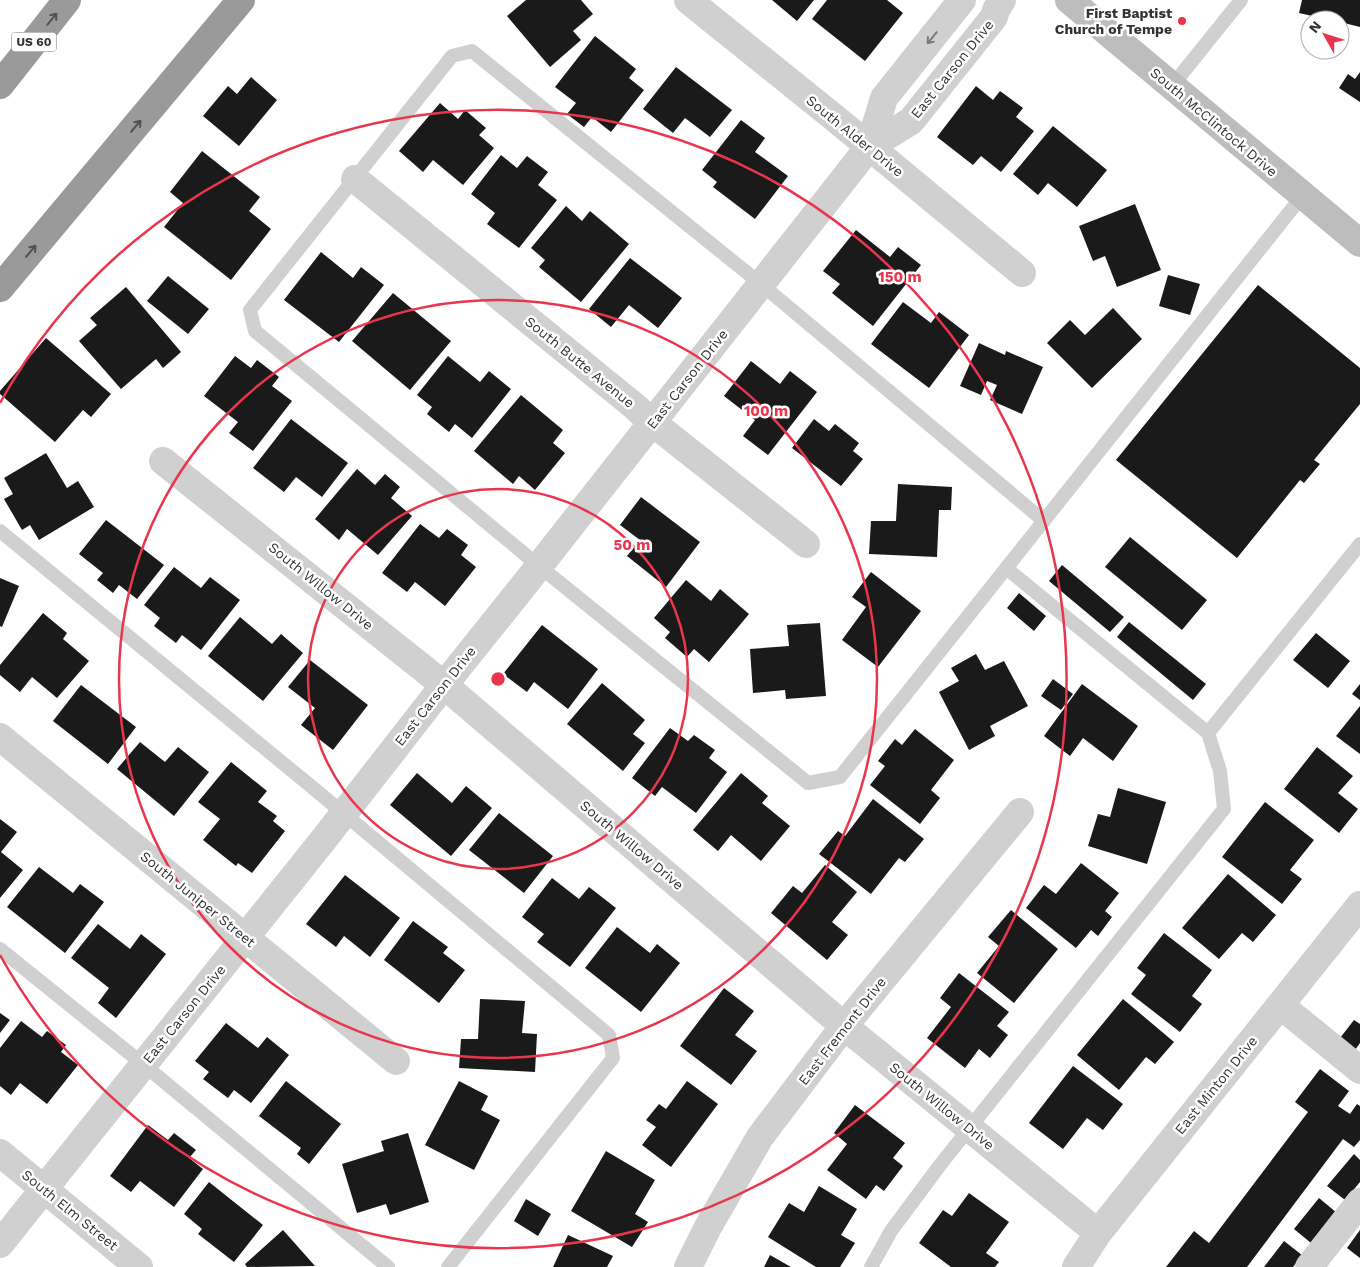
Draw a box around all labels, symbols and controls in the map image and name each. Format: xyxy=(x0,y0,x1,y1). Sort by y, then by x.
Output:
place label: First Baptist Church of Tempe xyxy=(1055,5,1172,37)
north arrow xyxy=(1300,10,1350,60)
one-way arrow xyxy=(47,13,58,26)
marker: First Baptist Church of Tempe xyxy=(1176,15,1188,27)
street label: East Carson Drive xyxy=(907,17,997,121)
text: N xyxy=(1305,18,1324,36)
one-way arrow xyxy=(927,31,937,45)
road number: US 60 xyxy=(12,32,56,52)
street label: South McClintock Drive xyxy=(1147,64,1281,180)
street label: South Alder Drive xyxy=(803,92,907,180)
one-way arrow xyxy=(130,120,141,133)
one-way arrow xyxy=(26,245,37,258)
text: 150 m xyxy=(878,268,922,286)
street label: South Butte Avenue xyxy=(522,313,638,411)
street label: East Carson Drive xyxy=(643,326,731,432)
text: 100 m xyxy=(744,402,788,420)
text: 50 m xyxy=(614,536,650,554)
street label: South Willow Drive xyxy=(265,539,377,633)
street label: East Carson Drive xyxy=(391,643,479,749)
centre of rings xyxy=(489,670,507,688)
street label: South Willow Drive xyxy=(577,797,687,893)
street label: South Juniper Street xyxy=(137,848,259,950)
street label: East Carson Drive xyxy=(139,962,229,1066)
street label: East Fremont Drive xyxy=(795,974,889,1088)
street label: East Minton Drive xyxy=(1172,1033,1260,1137)
street label: South Willow Drive xyxy=(886,1059,998,1153)
street label: South Elm Street xyxy=(19,1166,121,1254)

